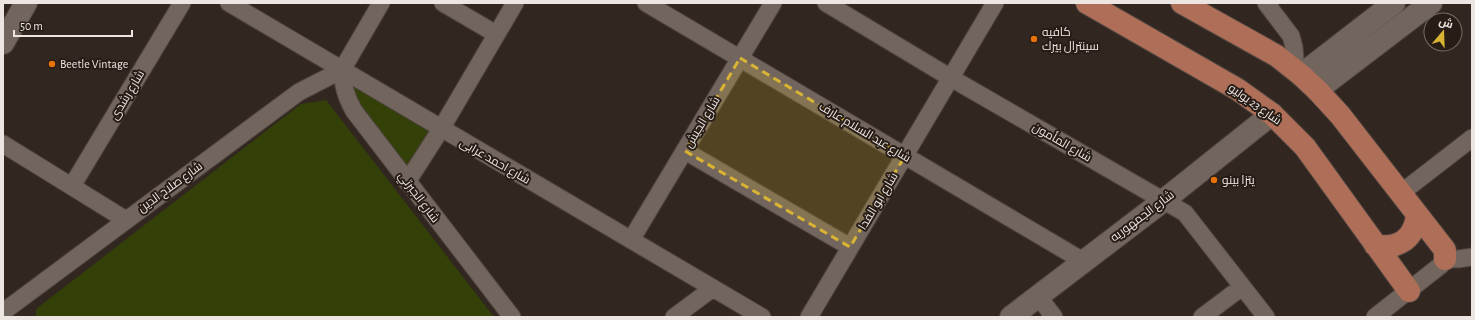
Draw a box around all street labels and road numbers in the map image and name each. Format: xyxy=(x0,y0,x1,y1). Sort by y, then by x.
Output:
street label: شارع رشدى xyxy=(108,68,148,123)
street label: شارع 23 يوليو xyxy=(1225,81,1284,128)
street label: شارع الجيش xyxy=(682,94,724,151)
street label: شارع عبد السلام عارف xyxy=(816,100,913,166)
street label: شارع المأمون xyxy=(1029,119,1095,165)
street label: شارع احمد عرابى xyxy=(457,136,532,188)
street label: شارع صلاح الدين xyxy=(135,160,206,216)
street label: شارع الجبرتي xyxy=(393,169,442,227)
street label: شارع ابو الفدا xyxy=(856,170,901,233)
street label: شارع الجمهوريه xyxy=(1108,188,1177,245)

